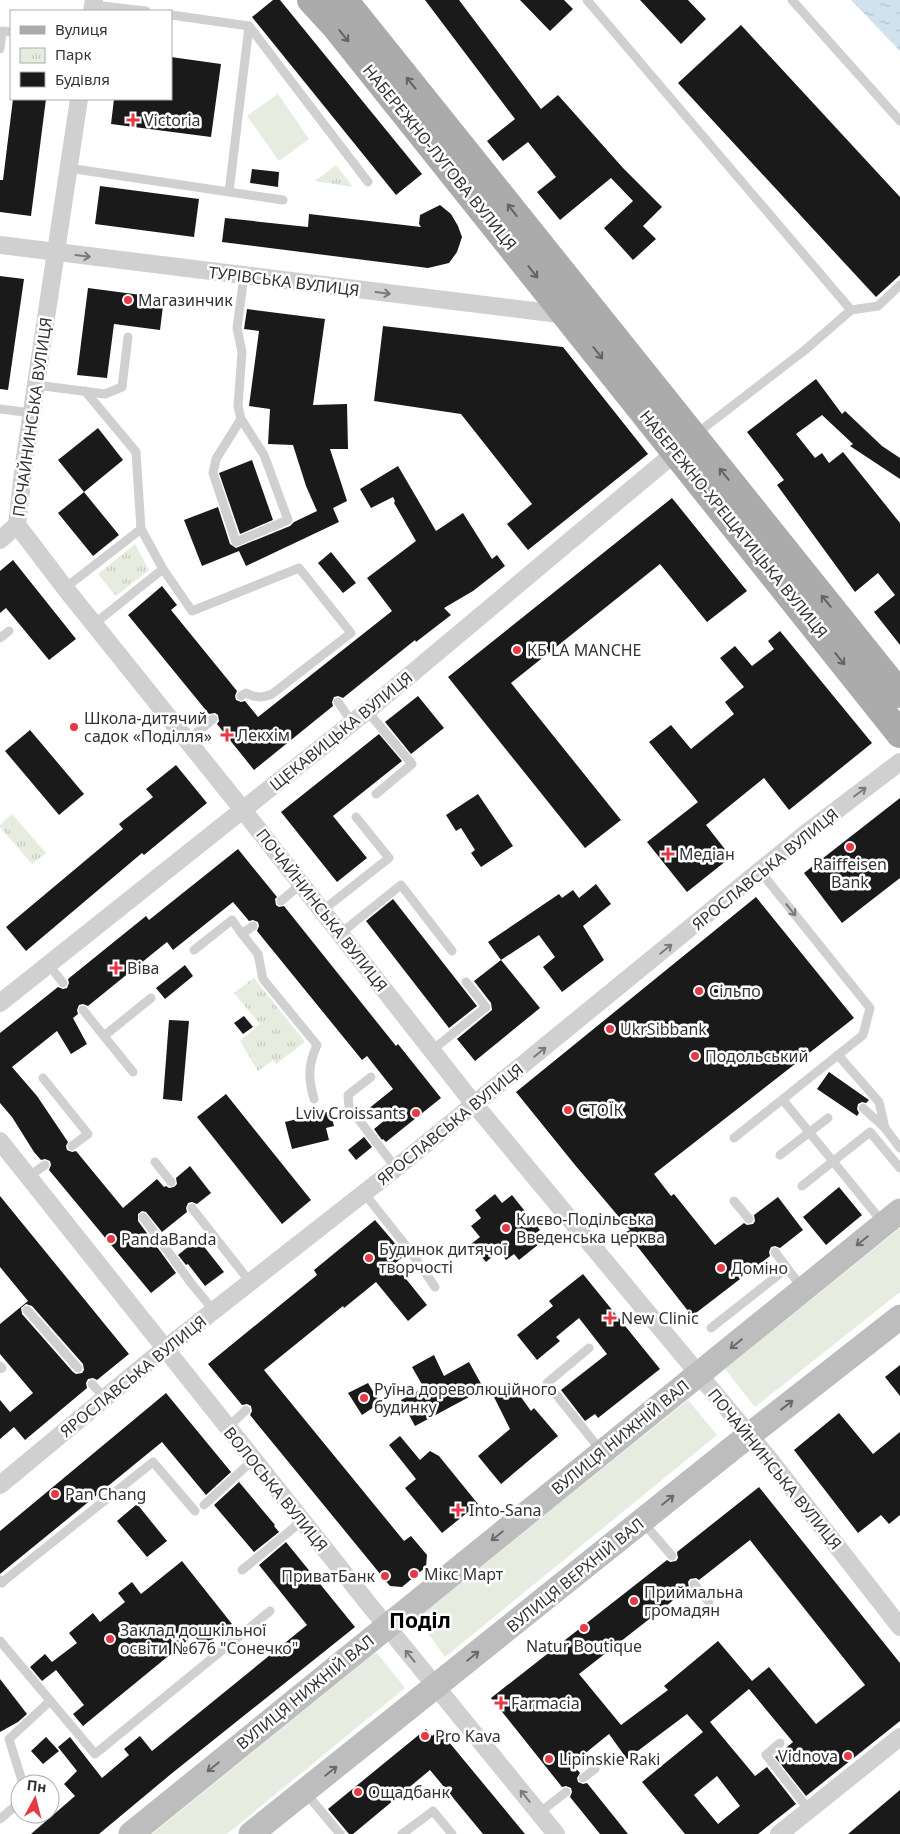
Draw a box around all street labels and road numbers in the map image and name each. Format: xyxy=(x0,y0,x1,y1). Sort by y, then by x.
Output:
street label: НАБЕРЕЖНО-ЛУГОВА ВУЛИЦЯ xyxy=(358,60,522,254)
street label: ТУРІВСЬКА ВУЛИЦЯ xyxy=(207,261,361,301)
street label: ПОЧАЙНИНСЬКА ВУЛИЦЯ xyxy=(7,316,57,518)
street label: НАБЕРЕЖНО-ХРЕЩАТИЦЬКА ВУЛИЦЯ xyxy=(635,405,833,643)
street label: ЩЕКАВИЦЬКА ВУЛИЦЯ xyxy=(265,666,417,796)
street label: ЯРОСЛАВСЬКА ВУЛИЦЯ xyxy=(687,803,843,935)
street label: ПОЧАЙНИНСЬКА ВУЛИЦЯ xyxy=(251,824,393,996)
street label: ЯРОСЛАВСЬКА ВУЛИЦЯ xyxy=(372,1058,528,1190)
street label: ЯРОСЛАВСЬКА ВУЛИЦЯ xyxy=(55,1310,211,1442)
street label: ВУЛИЦЯ НИЖНІЙ ВАЛ xyxy=(547,1375,693,1499)
street label: ПОЧАЙНИНСЬКА ВУЛИЦЯ xyxy=(703,1384,847,1554)
street label: ВОЛОСЬКА ВУЛИЦЯ xyxy=(219,1422,333,1556)
street label: ВУЛИЦЯ ВЕРХНІЙ ВАЛ xyxy=(502,1513,648,1637)
street label: ВУЛИЦЯ НИЖНІЙ ВАЛ xyxy=(232,1630,378,1754)

